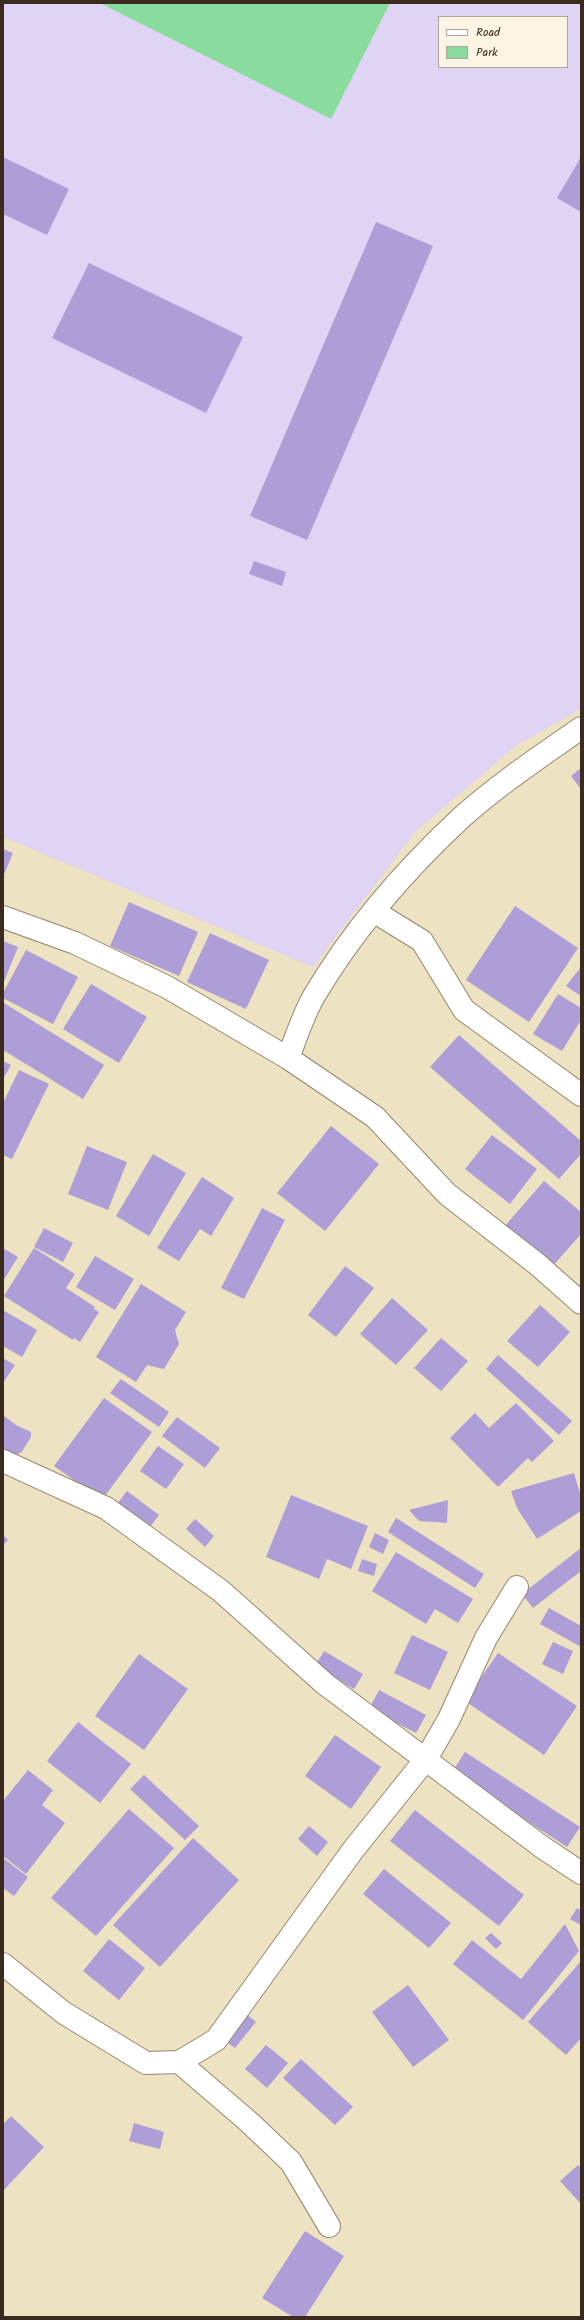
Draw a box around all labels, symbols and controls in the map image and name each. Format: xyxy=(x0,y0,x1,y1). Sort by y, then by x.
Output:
legend xyxy=(438,16,568,68)
text: Road xyxy=(476,23,500,42)
text: Park xyxy=(476,43,498,62)

